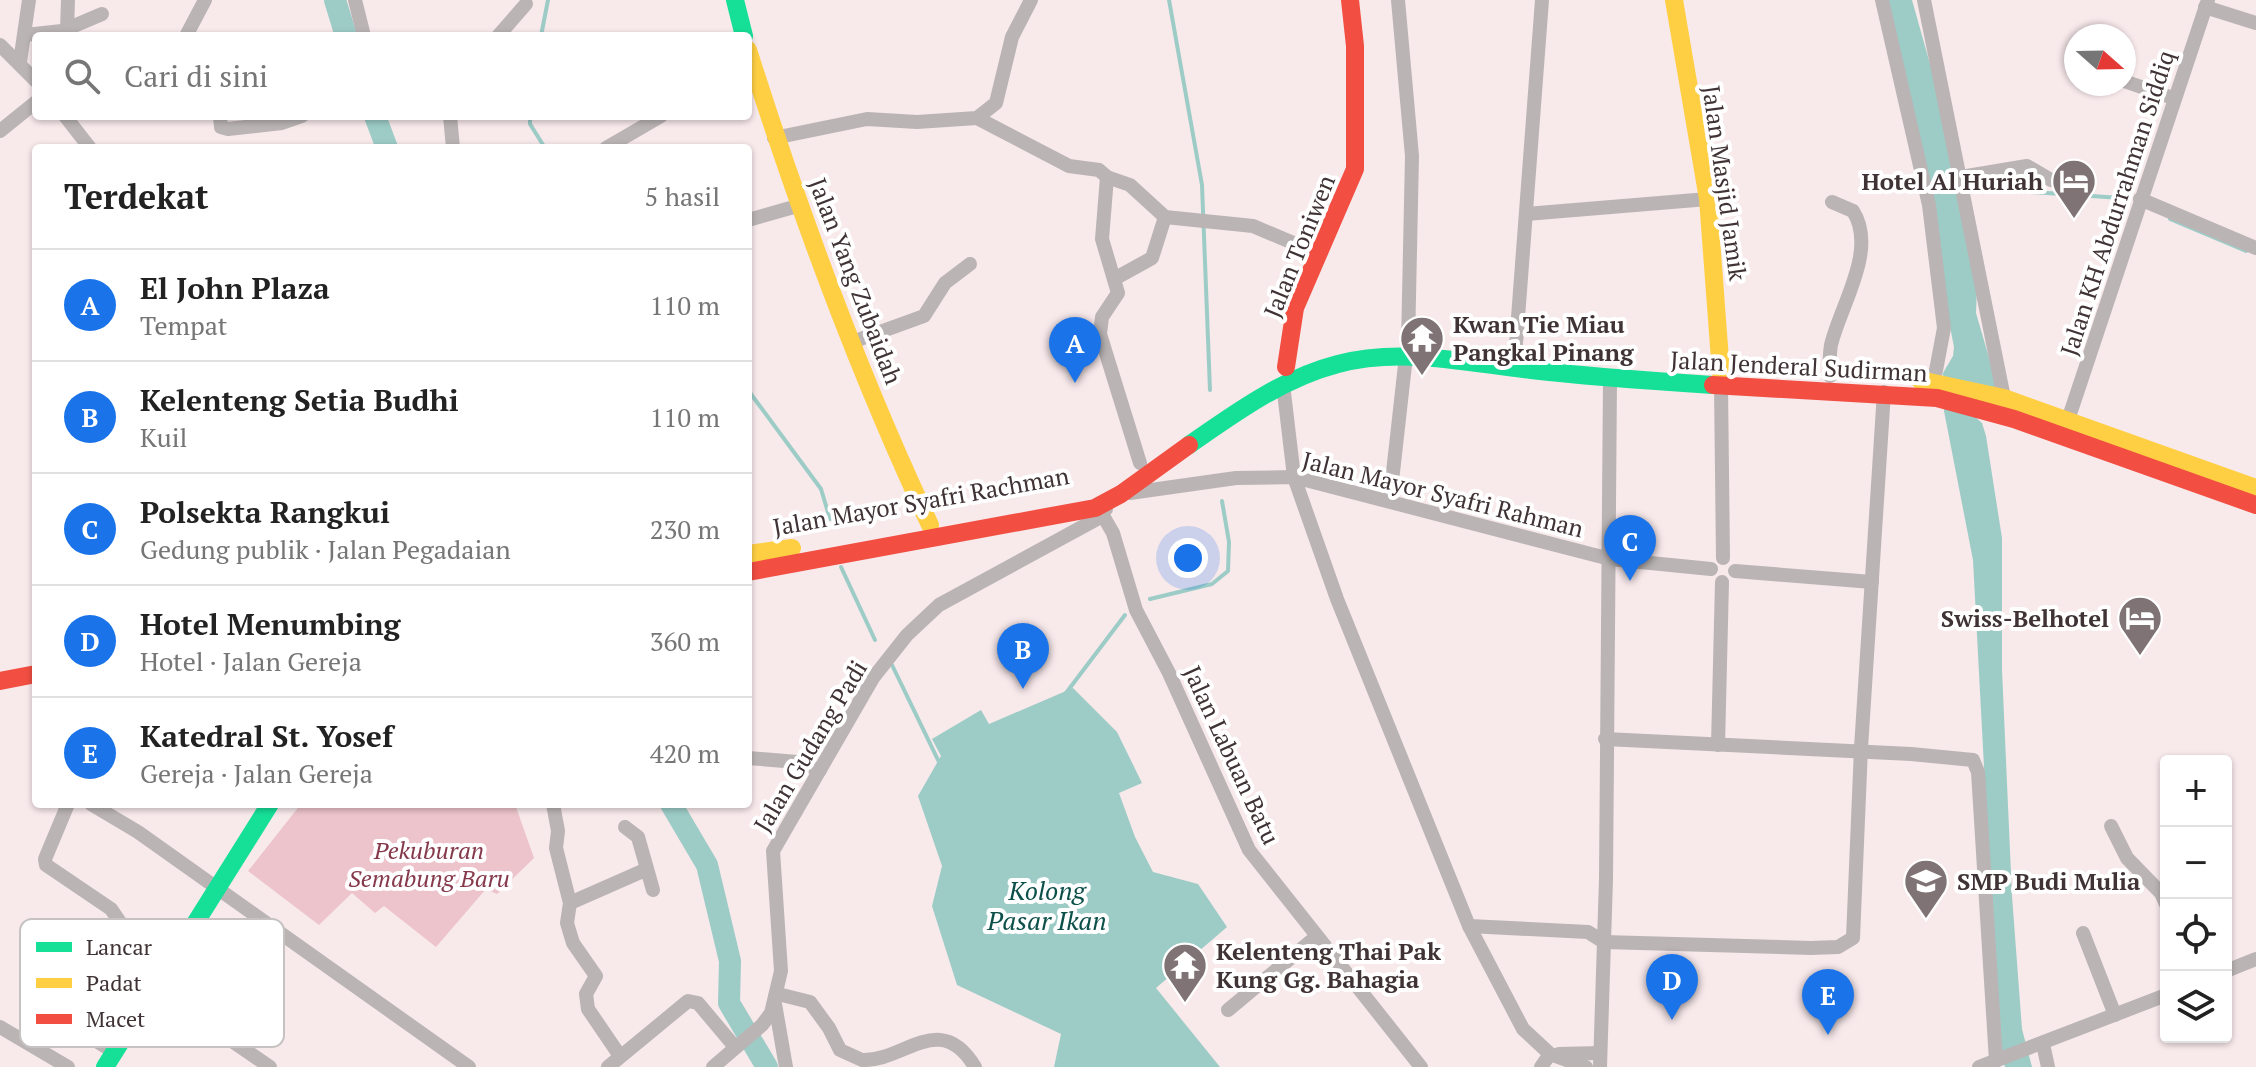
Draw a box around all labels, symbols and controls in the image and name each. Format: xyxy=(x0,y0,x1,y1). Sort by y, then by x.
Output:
north arrow xyxy=(2064,24,2136,96)
search box xyxy=(32,32,752,120)
street label: Jalan KH Abdurrahman Siddiq xyxy=(2052,46,2182,360)
icon: search xyxy=(60,54,104,98)
text: Cari di sini xyxy=(124,56,268,96)
street label: Jalan Masjid Jamik xyxy=(1695,83,1755,283)
hotel icon: Hotel Al Huriah xyxy=(2050,157,2098,220)
place label: Hotel Al Huriah xyxy=(1861,165,2044,197)
street label: Jalan Toniwen xyxy=(1256,170,1342,322)
street label: Jalan Yang Zubaidah xyxy=(802,173,910,389)
text: Terdekat xyxy=(64,174,209,219)
text: 5 hasil xyxy=(645,179,720,213)
text: El John Plaza xyxy=(140,268,330,308)
text: A xyxy=(81,288,99,322)
text: 110 m xyxy=(650,288,720,322)
text: Tempat xyxy=(140,308,227,342)
place label: Kwan Tie Miau Pangkal Pinang xyxy=(1453,308,1634,368)
temple icon: Kwan Tie Miau Pangkal Pinang xyxy=(1398,314,1446,377)
pin: A xyxy=(1049,317,1101,383)
street label: Jalan Jenderal Sudirman xyxy=(1670,343,1928,389)
text: Kelenteng Setia Budhi xyxy=(140,380,459,420)
text: B xyxy=(82,400,98,434)
text: 110 m xyxy=(650,400,720,434)
text: Kuil xyxy=(140,420,187,454)
street label: Jalan Mayor Syafri Rahman xyxy=(1299,444,1587,544)
street label: Jalan Mayor Syafri Rachman xyxy=(770,459,1072,543)
text: Polsekta Rangkui xyxy=(140,492,390,532)
text: C xyxy=(82,512,98,546)
text: 230 m xyxy=(650,512,720,546)
pin: C xyxy=(1604,515,1656,581)
text: Gedung publik · Jalan Pegadaian xyxy=(140,532,511,566)
your location xyxy=(1168,538,1208,578)
hotel icon: Swiss-Belhotel xyxy=(2116,594,2164,657)
place label: Swiss-Belhotel xyxy=(1941,602,2109,634)
text: Hotel Menumbing xyxy=(140,604,400,644)
pin: B xyxy=(997,623,1049,689)
text: D xyxy=(80,624,100,658)
text: 360 m xyxy=(650,624,720,658)
text: Hotel · Jalan Gereja xyxy=(140,644,362,678)
street label: Jalan Gudang Padi xyxy=(746,654,874,838)
street label: Jalan Labuan Batu xyxy=(1177,660,1288,850)
text: Katedral St. Yosef xyxy=(140,716,393,756)
text: E xyxy=(82,736,98,770)
text: 420 m xyxy=(650,736,720,770)
map controls xyxy=(2160,755,2232,1043)
button: + xyxy=(2160,755,2232,827)
text: Gereja · Jalan Gereja xyxy=(140,756,373,790)
button: − xyxy=(2160,827,2232,899)
park label: Pekuburan Semabung Baru xyxy=(348,834,510,894)
school or university icon: SMP Budi Mulia xyxy=(1902,857,1950,920)
place label: SMP Budi Mulia xyxy=(1957,865,2141,897)
water label: Kolong Pasar Ikan xyxy=(986,873,1107,937)
button: locate xyxy=(2160,899,2232,971)
legend xyxy=(20,919,284,1047)
text: Lancar xyxy=(86,932,153,961)
place label: Kelenteng Thai Pak Kung Gg. Bahagia xyxy=(1216,935,1441,995)
temple icon: Kelenteng Thai Pak Kung Gg. Bahagia xyxy=(1161,941,1209,1004)
pin: D xyxy=(1646,954,1698,1020)
text: Padat xyxy=(86,968,142,997)
pin: E xyxy=(1802,969,1854,1035)
button: layers xyxy=(2160,971,2232,1043)
text: Macet xyxy=(86,1004,145,1033)

